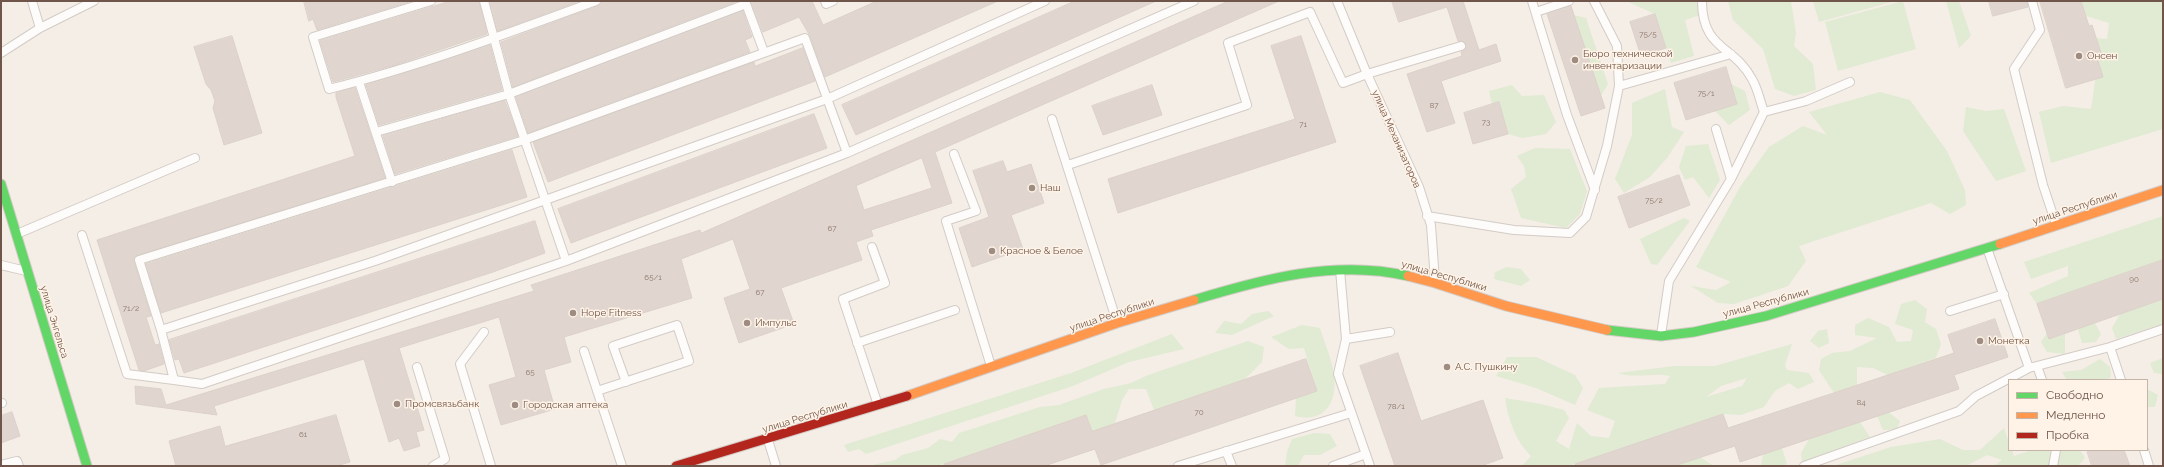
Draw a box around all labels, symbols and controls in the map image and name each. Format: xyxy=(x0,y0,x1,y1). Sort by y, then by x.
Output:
house number: 75/5 xyxy=(1639,30,1657,40)
place label: Бюро технической инвентаризации xyxy=(1583,48,1673,72)
place label: Онсен xyxy=(2087,50,2117,62)
marker: Онсен xyxy=(2074,51,2084,61)
marker: Бюро технической инвентаризации xyxy=(1570,55,1580,65)
street label: улица Механизаторов xyxy=(1369,88,1423,190)
house number: 75/1 xyxy=(1698,89,1714,99)
house number: 87 xyxy=(1429,101,1439,111)
house number: 73 xyxy=(1482,118,1490,128)
house number: 71 xyxy=(1299,120,1307,130)
place label: Наш xyxy=(1040,182,1061,194)
marker: Наш xyxy=(1027,183,1037,193)
street label: улица Республики xyxy=(2031,189,2119,227)
house number: 75/2 xyxy=(1645,196,1663,206)
house number: 67 xyxy=(827,224,837,234)
place label: Красное & Белое xyxy=(1000,245,1083,257)
marker: Красное & Белое xyxy=(987,246,997,256)
street label: улица Республики xyxy=(1400,258,1488,294)
house number: 65/1 xyxy=(644,273,662,283)
house number: 90 xyxy=(2129,275,2139,285)
street label: улица Энгельса xyxy=(37,284,71,360)
street label: улица Республики xyxy=(1722,286,1810,320)
house number: 67 xyxy=(755,288,765,298)
street label: улица Республики xyxy=(1068,296,1156,334)
house number: 71/2 xyxy=(123,304,139,314)
place label: Hope Fitness xyxy=(581,307,642,319)
marker: Hope Fitness xyxy=(568,308,578,318)
place label: Импульс xyxy=(755,317,797,329)
marker: Импульс xyxy=(742,318,752,328)
place label: Монетка xyxy=(1988,335,2030,347)
marker: Монетка xyxy=(1975,336,1985,346)
place label: А.С. Пушкину xyxy=(1455,361,1518,373)
marker: А.С. Пушкину xyxy=(1442,362,1452,372)
house number: 65 xyxy=(525,368,535,378)
legend xyxy=(2008,379,2148,451)
text: Свободно xyxy=(2046,388,2103,402)
place label: Промсвязьбанк xyxy=(405,398,479,410)
street label: улица Республики xyxy=(761,398,849,436)
house number: 84 xyxy=(1856,398,1866,408)
marker: Промсвязьбанк xyxy=(392,399,402,409)
place label: Городская аптека xyxy=(523,399,608,411)
marker: Городская аптека xyxy=(510,400,520,410)
house number: 78/1 xyxy=(1387,402,1405,412)
house number: 70 xyxy=(1194,408,1204,418)
text: Медленно xyxy=(2046,408,2105,422)
text: Пробка xyxy=(2046,428,2089,442)
house number: 61 xyxy=(299,430,307,440)

